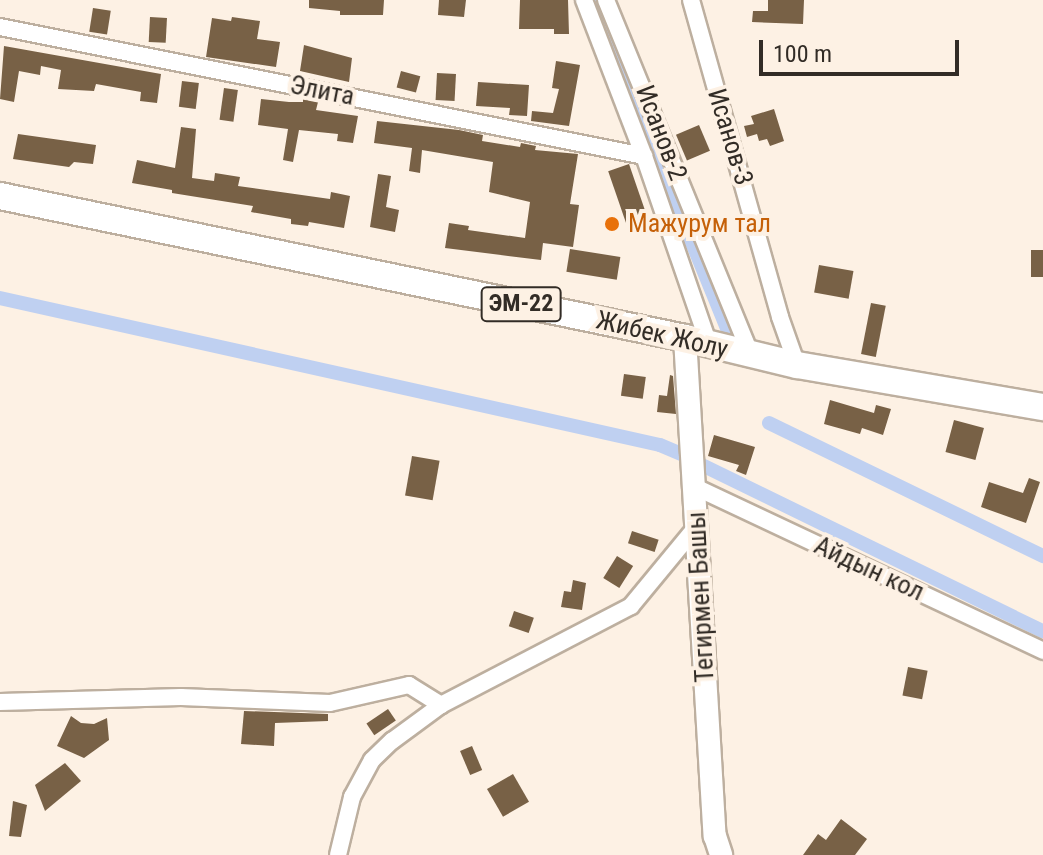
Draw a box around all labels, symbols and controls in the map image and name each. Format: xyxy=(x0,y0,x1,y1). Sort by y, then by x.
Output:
scale bar xyxy=(763,24,963,74)
text: 100 m xyxy=(773,40,832,68)
street label: Элита xyxy=(287,69,357,113)
street label: Исанов-2 xyxy=(629,81,693,185)
street label: Исанов-3 xyxy=(701,85,759,189)
place label: Мажурум тал xyxy=(628,208,771,240)
marker: Мажурум тал xyxy=(603,215,621,233)
road number: ЭМ-22 xyxy=(479,284,563,324)
street label: Жибек Жолу xyxy=(593,305,731,365)
street label: Тегирмен Башы xyxy=(681,511,721,683)
street label: Айдын кол xyxy=(809,530,929,608)

